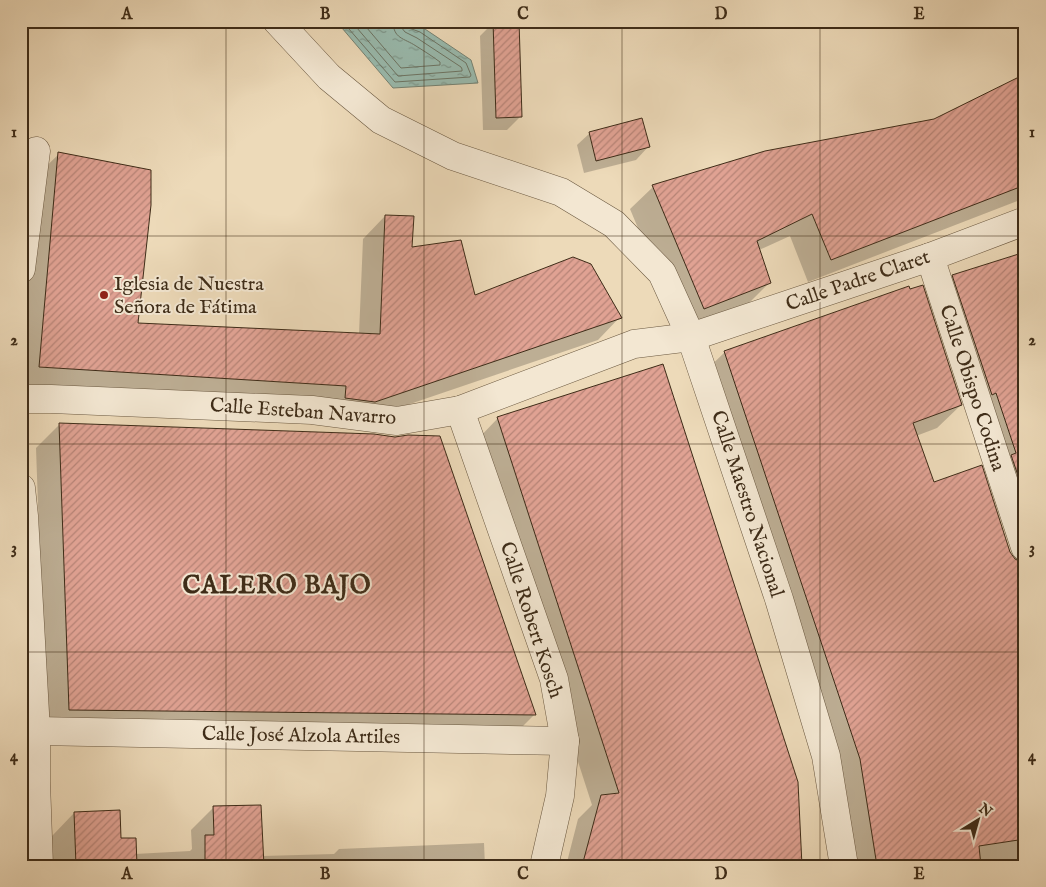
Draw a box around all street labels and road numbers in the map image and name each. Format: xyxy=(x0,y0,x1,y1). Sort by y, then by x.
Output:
street label: Calle Padre Claret xyxy=(783,245,933,317)
street label: Calle Obispo Codina xyxy=(933,302,1011,475)
street label: Calle Esteban Navarro xyxy=(209,393,397,431)
street label: Calle Maestro Nacional xyxy=(705,407,789,601)
street label: Calle Robert Kosch xyxy=(494,539,568,702)
street label: Calle José Alzola Artiles xyxy=(202,722,400,750)

